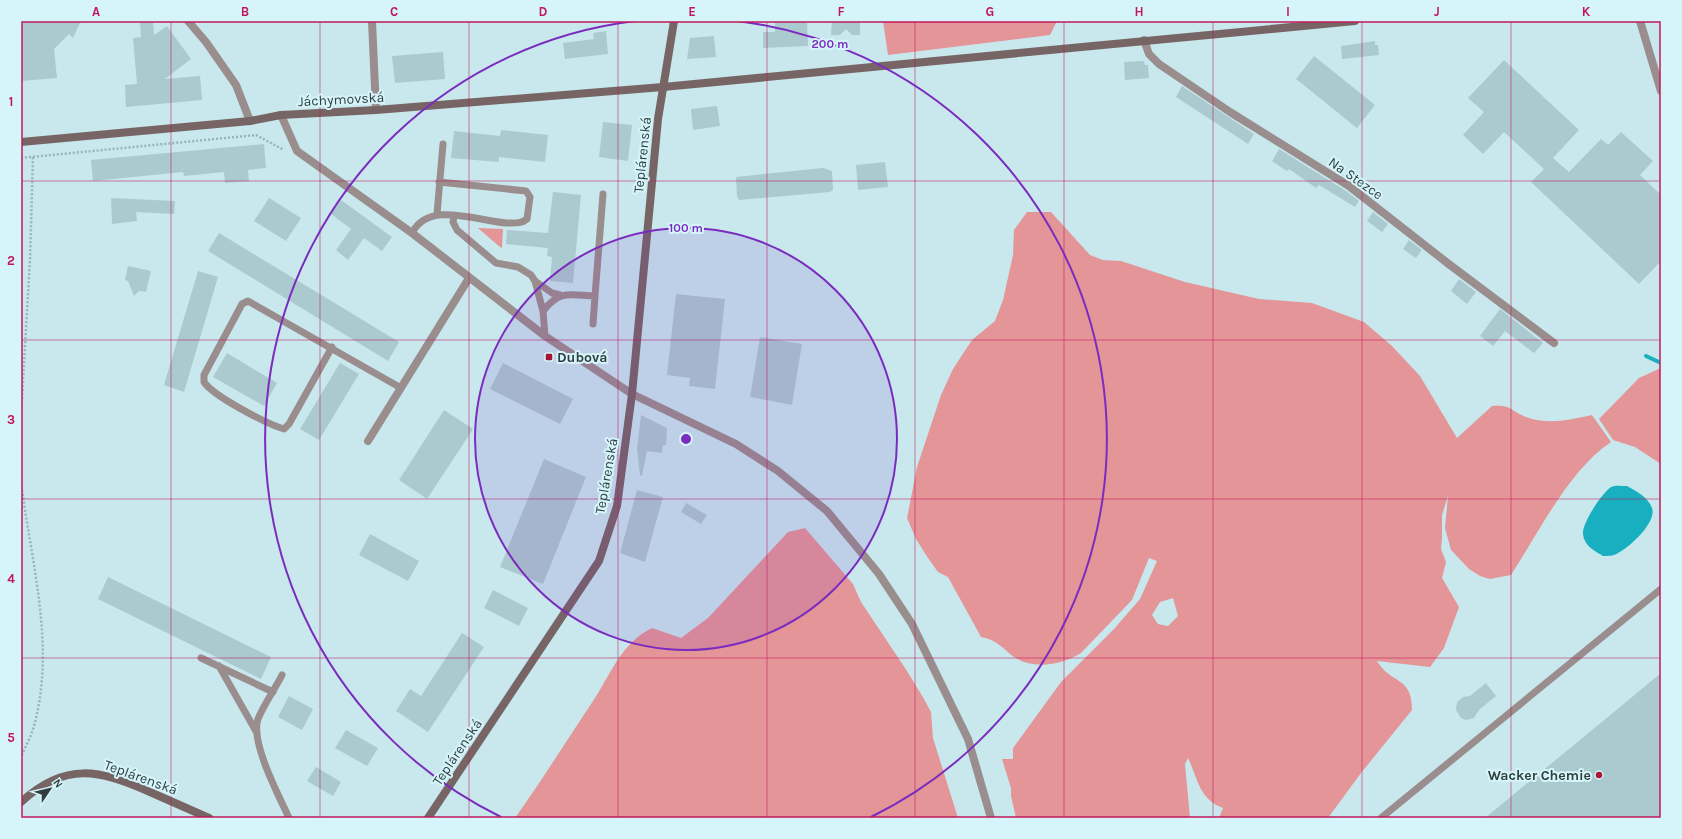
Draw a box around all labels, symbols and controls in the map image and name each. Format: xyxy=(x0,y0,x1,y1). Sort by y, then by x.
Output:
text: A xyxy=(92,4,100,19)
text: B xyxy=(241,4,249,19)
text: C xyxy=(390,4,398,19)
text: D xyxy=(539,4,548,19)
text: E xyxy=(688,4,696,19)
text: F xyxy=(837,4,845,19)
text: G xyxy=(986,4,994,19)
text: H xyxy=(1134,4,1144,19)
text: I xyxy=(1286,4,1290,19)
text: J xyxy=(1434,4,1440,19)
text: K xyxy=(1582,4,1591,19)
text: 200 m xyxy=(812,37,848,51)
street label: Jáchymovská xyxy=(297,89,385,110)
text: 1 xyxy=(9,94,13,109)
street label: Teplárenská xyxy=(630,116,655,194)
street label: Na Stezce xyxy=(1325,153,1386,203)
text: 100 m xyxy=(669,221,703,235)
text: 2 xyxy=(7,253,15,268)
place label: Dubová xyxy=(557,349,607,366)
marker: Dubová xyxy=(544,352,554,362)
text: 3 xyxy=(7,412,15,427)
centre of rings xyxy=(679,432,693,446)
street label: Teplárenská xyxy=(591,437,622,515)
text: 4 xyxy=(7,571,15,586)
street label: Teplárenská xyxy=(429,716,486,789)
text: 5 xyxy=(7,730,15,745)
street label: Teplárenská xyxy=(102,756,180,799)
place label: Wacker Chemie xyxy=(1488,767,1591,784)
north arrow xyxy=(30,769,70,809)
marker: Wacker Chemie xyxy=(1594,770,1604,780)
text: N xyxy=(50,777,65,791)

